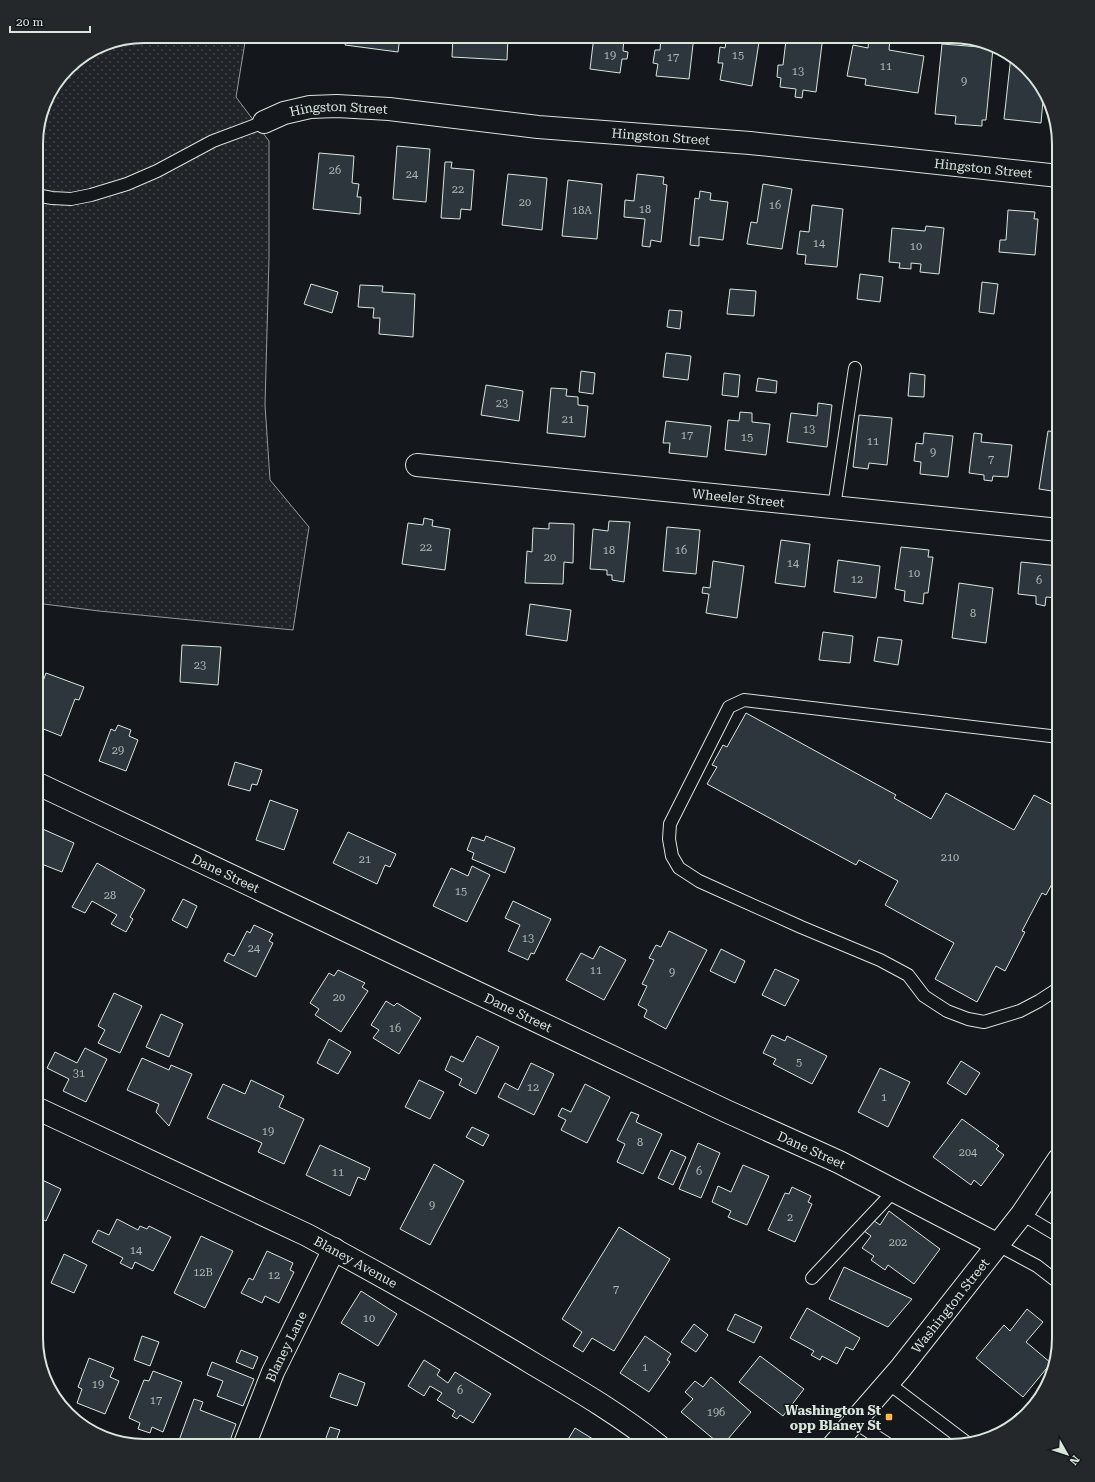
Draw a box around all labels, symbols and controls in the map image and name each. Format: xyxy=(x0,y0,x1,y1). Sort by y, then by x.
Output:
scale bar xyxy=(10,8,90,34)
text: 20 m xyxy=(16,15,43,29)
house number: 19 xyxy=(604,49,616,62)
house number: 15 xyxy=(732,49,744,62)
house number: 17 xyxy=(667,51,679,64)
house number: 11 xyxy=(880,60,892,73)
house number: 13 xyxy=(792,65,804,78)
house number: 9 xyxy=(961,75,967,88)
street label: Hingston Street xyxy=(288,98,388,119)
street label: Hingston Street xyxy=(611,125,711,147)
street label: Hingston Street xyxy=(933,155,1033,181)
house number: 26 xyxy=(329,164,341,177)
house number: 24 xyxy=(406,168,419,181)
house number: 22 xyxy=(452,183,464,196)
house number: 20 xyxy=(519,196,531,209)
house number: 16 xyxy=(769,199,781,212)
house number: 18 xyxy=(639,203,651,216)
house number: 18A xyxy=(572,204,592,217)
house number: 14 xyxy=(813,237,826,250)
house number: 10 xyxy=(910,240,922,253)
house number: 23 xyxy=(496,397,508,410)
house number: 21 xyxy=(562,413,574,426)
house number: 13 xyxy=(803,423,815,436)
house number: 17 xyxy=(681,429,693,442)
house number: 15 xyxy=(741,431,753,444)
house number: 11 xyxy=(867,435,879,448)
house number: 9 xyxy=(930,446,936,459)
house number: 7 xyxy=(988,453,994,466)
street label: Wheeler Street xyxy=(691,485,786,510)
house number: 22 xyxy=(420,541,432,554)
house number: 18 xyxy=(603,544,615,557)
house number: 16 xyxy=(675,544,687,557)
house number: 20 xyxy=(544,551,556,564)
house number: 14 xyxy=(787,557,800,570)
house number: 10 xyxy=(908,567,920,580)
house number: 12 xyxy=(851,573,863,586)
house number: 6 xyxy=(1036,574,1042,587)
house number: 8 xyxy=(970,607,976,620)
house number: 23 xyxy=(194,659,206,672)
house number: 29 xyxy=(112,744,124,757)
street label: Dane Street xyxy=(189,851,262,896)
house number: 210 xyxy=(941,851,959,864)
house number: 21 xyxy=(359,853,371,866)
house number: 15 xyxy=(455,885,467,898)
house number: 28 xyxy=(104,889,116,902)
house number: 13 xyxy=(522,932,534,945)
house number: 24 xyxy=(248,942,261,955)
house number: 11 xyxy=(590,964,602,977)
house number: 9 xyxy=(669,966,675,979)
street label: Dane Street xyxy=(482,990,555,1035)
house number: 20 xyxy=(333,991,345,1004)
house number: 16 xyxy=(389,1022,401,1035)
house number: 5 xyxy=(796,1056,802,1069)
house number: 31 xyxy=(73,1067,85,1080)
house number: 12 xyxy=(527,1081,539,1094)
house number: 1 xyxy=(881,1091,887,1104)
house number: 19 xyxy=(262,1125,274,1138)
street label: Dane Street xyxy=(775,1128,849,1172)
house number: 8 xyxy=(637,1136,643,1149)
house number: 204 xyxy=(959,1146,978,1159)
house number: 6 xyxy=(696,1165,702,1178)
house number: 11 xyxy=(332,1166,344,1179)
house number: 9 xyxy=(429,1199,435,1212)
house number: 2 xyxy=(787,1211,793,1224)
street label: Blaney Avenue xyxy=(312,1233,400,1291)
house number: 202 xyxy=(889,1236,907,1249)
house number: 14 xyxy=(130,1244,143,1257)
street label: Washington Street xyxy=(908,1255,992,1356)
house number: 12B xyxy=(193,1266,213,1279)
house number: 12 xyxy=(268,1269,280,1282)
house number: 7 xyxy=(613,1283,619,1296)
street label: Blaney Lane xyxy=(262,1309,309,1384)
house number: 10 xyxy=(363,1312,375,1325)
house number: 1 xyxy=(642,1361,648,1374)
house number: 19 xyxy=(92,1378,104,1391)
house number: 6 xyxy=(457,1384,463,1397)
house number: 17 xyxy=(150,1394,162,1407)
place label: Washington St opp Blaney St xyxy=(785,1403,882,1433)
house number: 196 xyxy=(707,1406,725,1419)
marker: Washington St opp Blaney St xyxy=(884,1412,894,1422)
north arrow xyxy=(1047,1434,1087,1474)
text: N xyxy=(1066,1453,1082,1468)

